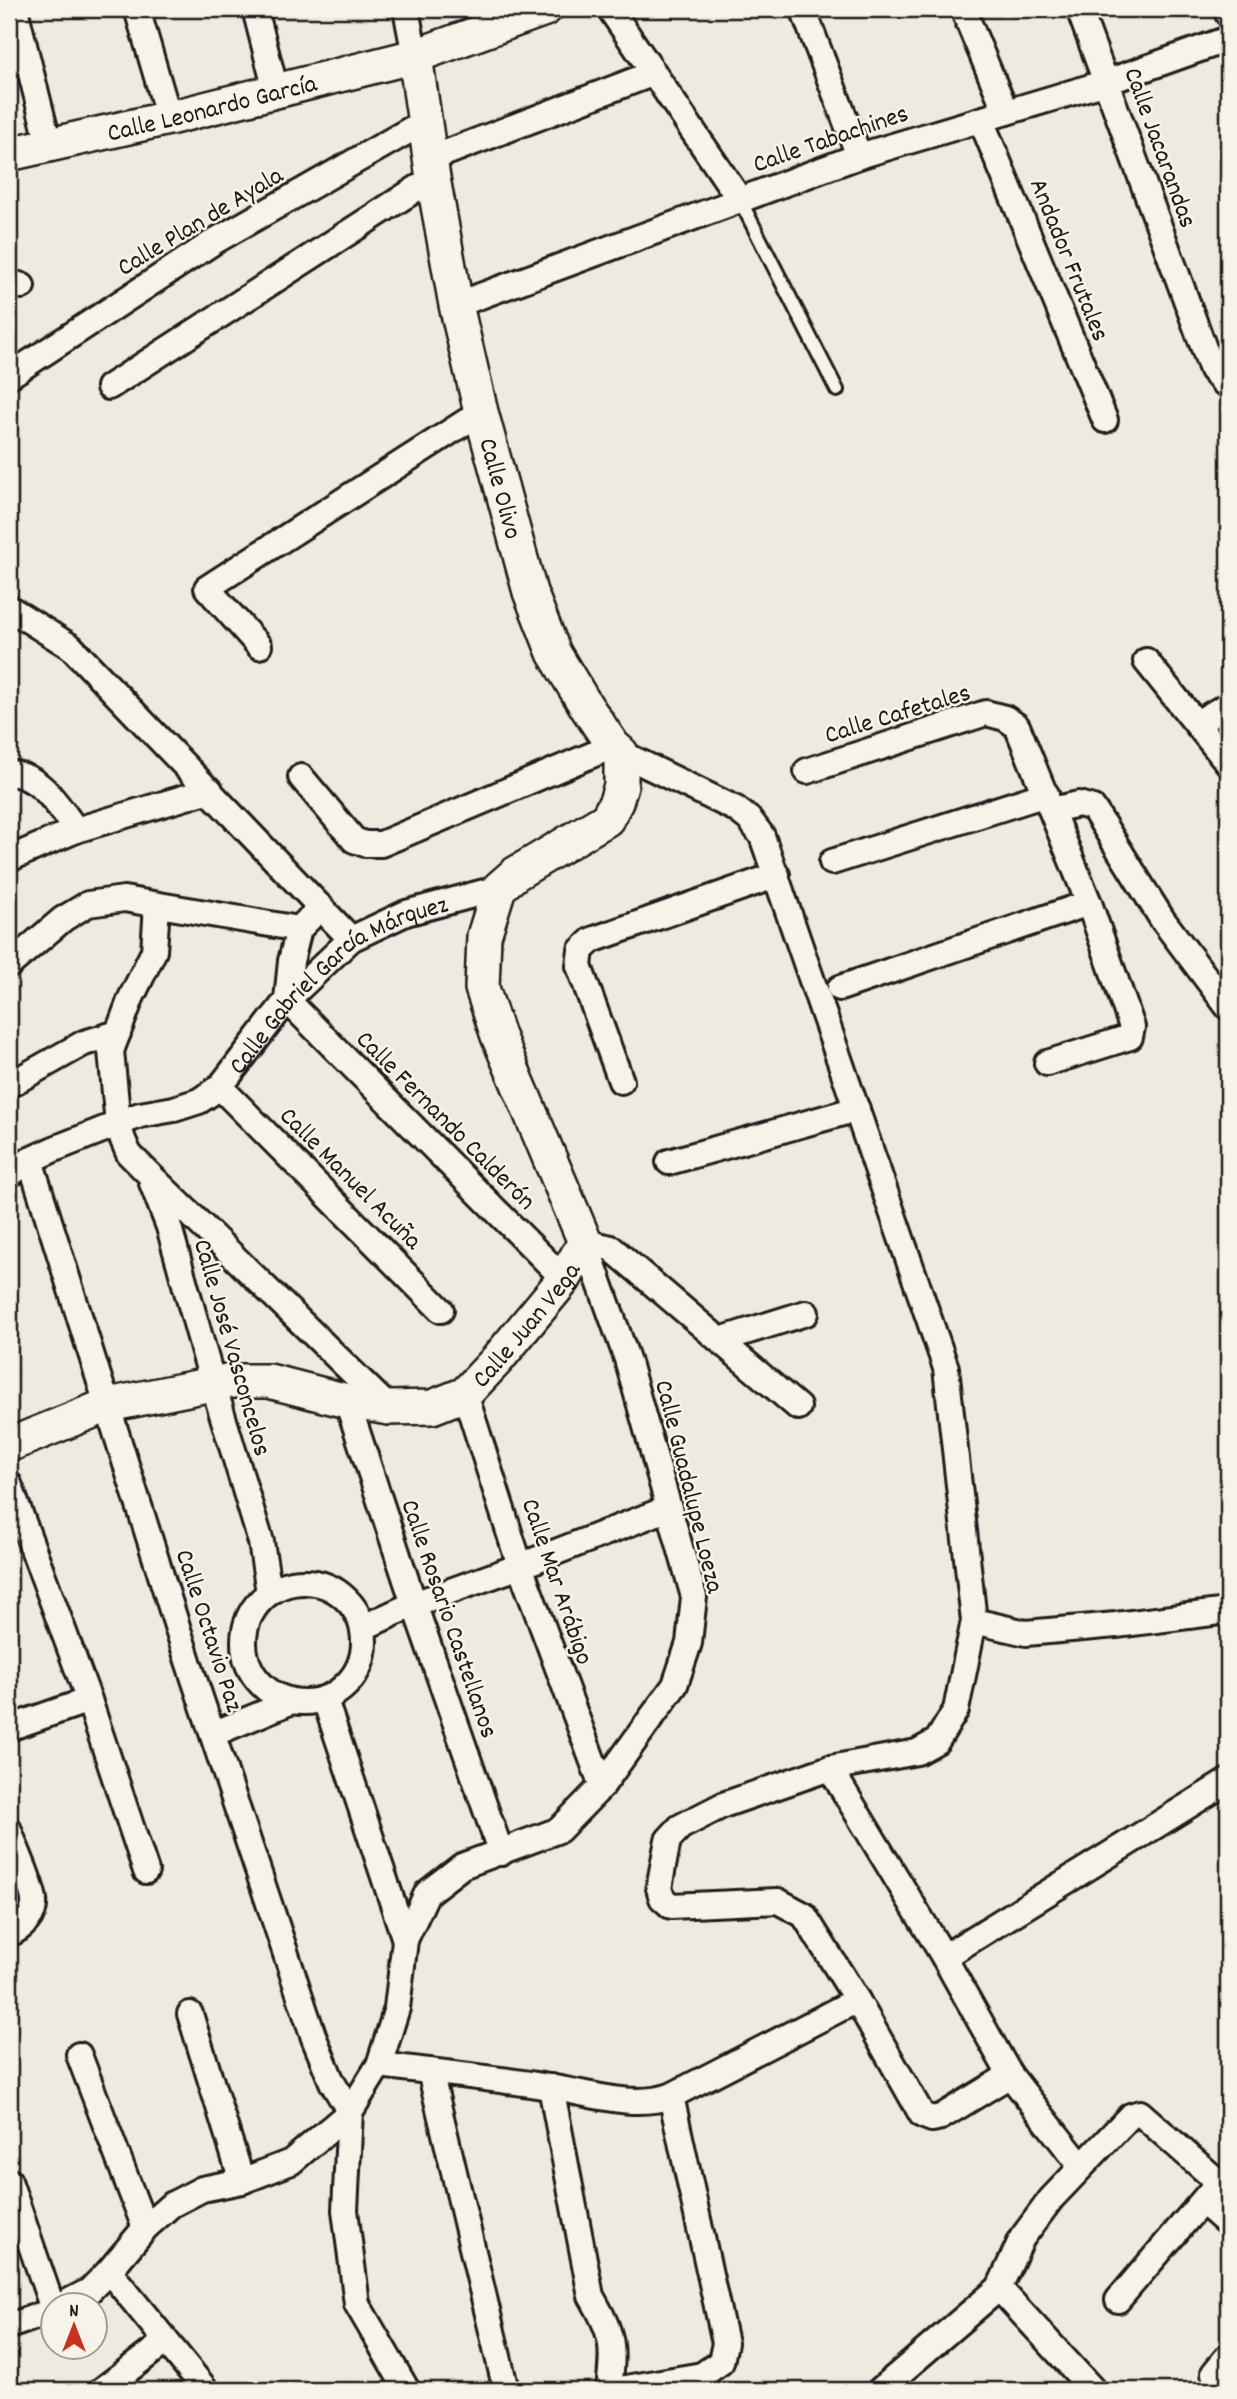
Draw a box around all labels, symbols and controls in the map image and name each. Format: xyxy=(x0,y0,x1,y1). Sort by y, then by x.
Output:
street label: Calle Jacarandas xyxy=(1113,63,1205,234)
street label: Calle Leonardo García xyxy=(104,66,322,153)
street label: Calle Tabachines xyxy=(748,96,914,184)
street label: Calle Plan de Ayala xyxy=(111,158,292,287)
street label: Andador Frutales xyxy=(1018,173,1117,347)
street label: Calle Olivo xyxy=(467,434,530,543)
street label: Calle Cafetales xyxy=(821,676,976,755)
street label: Calle Gabriel García Márquez xyxy=(221,888,453,1084)
street label: Calle Fernando Calderón xyxy=(346,1023,543,1220)
street label: Calle Manuel Acuña xyxy=(270,1100,430,1260)
street label: Calle José Vasconcelos xyxy=(182,1235,279,1461)
street label: Calle Juan Vega xyxy=(465,1256,592,1398)
street label: Calle Guadalupe Loeza xyxy=(643,1377,732,1598)
street label: Calle Mar Arábigo xyxy=(510,1494,601,1670)
street label: Calle Rosario Castellanos xyxy=(389,1495,506,1743)
street label: Calle Octavio Paz xyxy=(164,1545,251,1717)
north arrow xyxy=(38,2290,108,2360)
text: N xyxy=(69,2299,79,2326)

